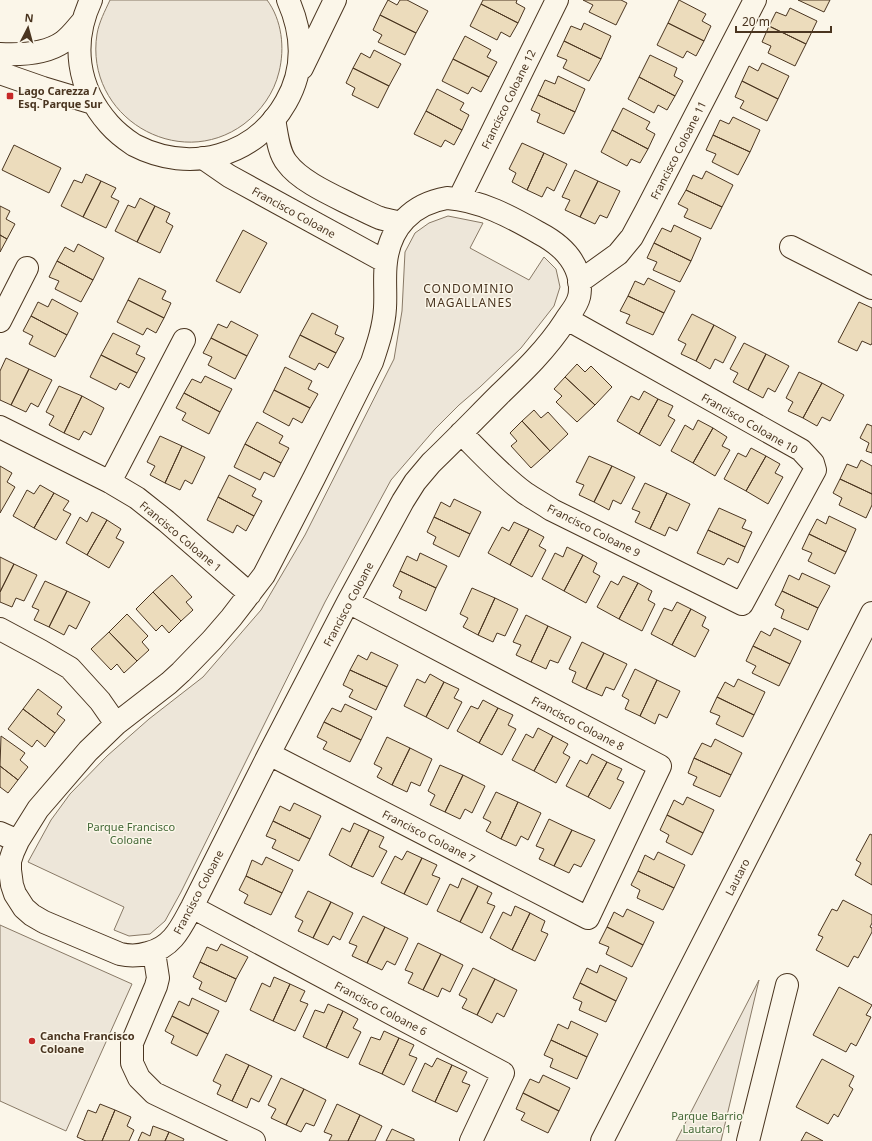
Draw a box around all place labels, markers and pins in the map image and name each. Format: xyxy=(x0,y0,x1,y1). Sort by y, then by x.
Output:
place label: Lago Carezza / Esq. Parque Sur xyxy=(18,83,102,111)
marker: Lago Carezza / Esq. Parque Sur xyxy=(5,91,15,101)
place label: Cancha Francisco Coloane xyxy=(40,1028,135,1056)
marker: Cancha Francisco Coloane xyxy=(27,1036,37,1046)

